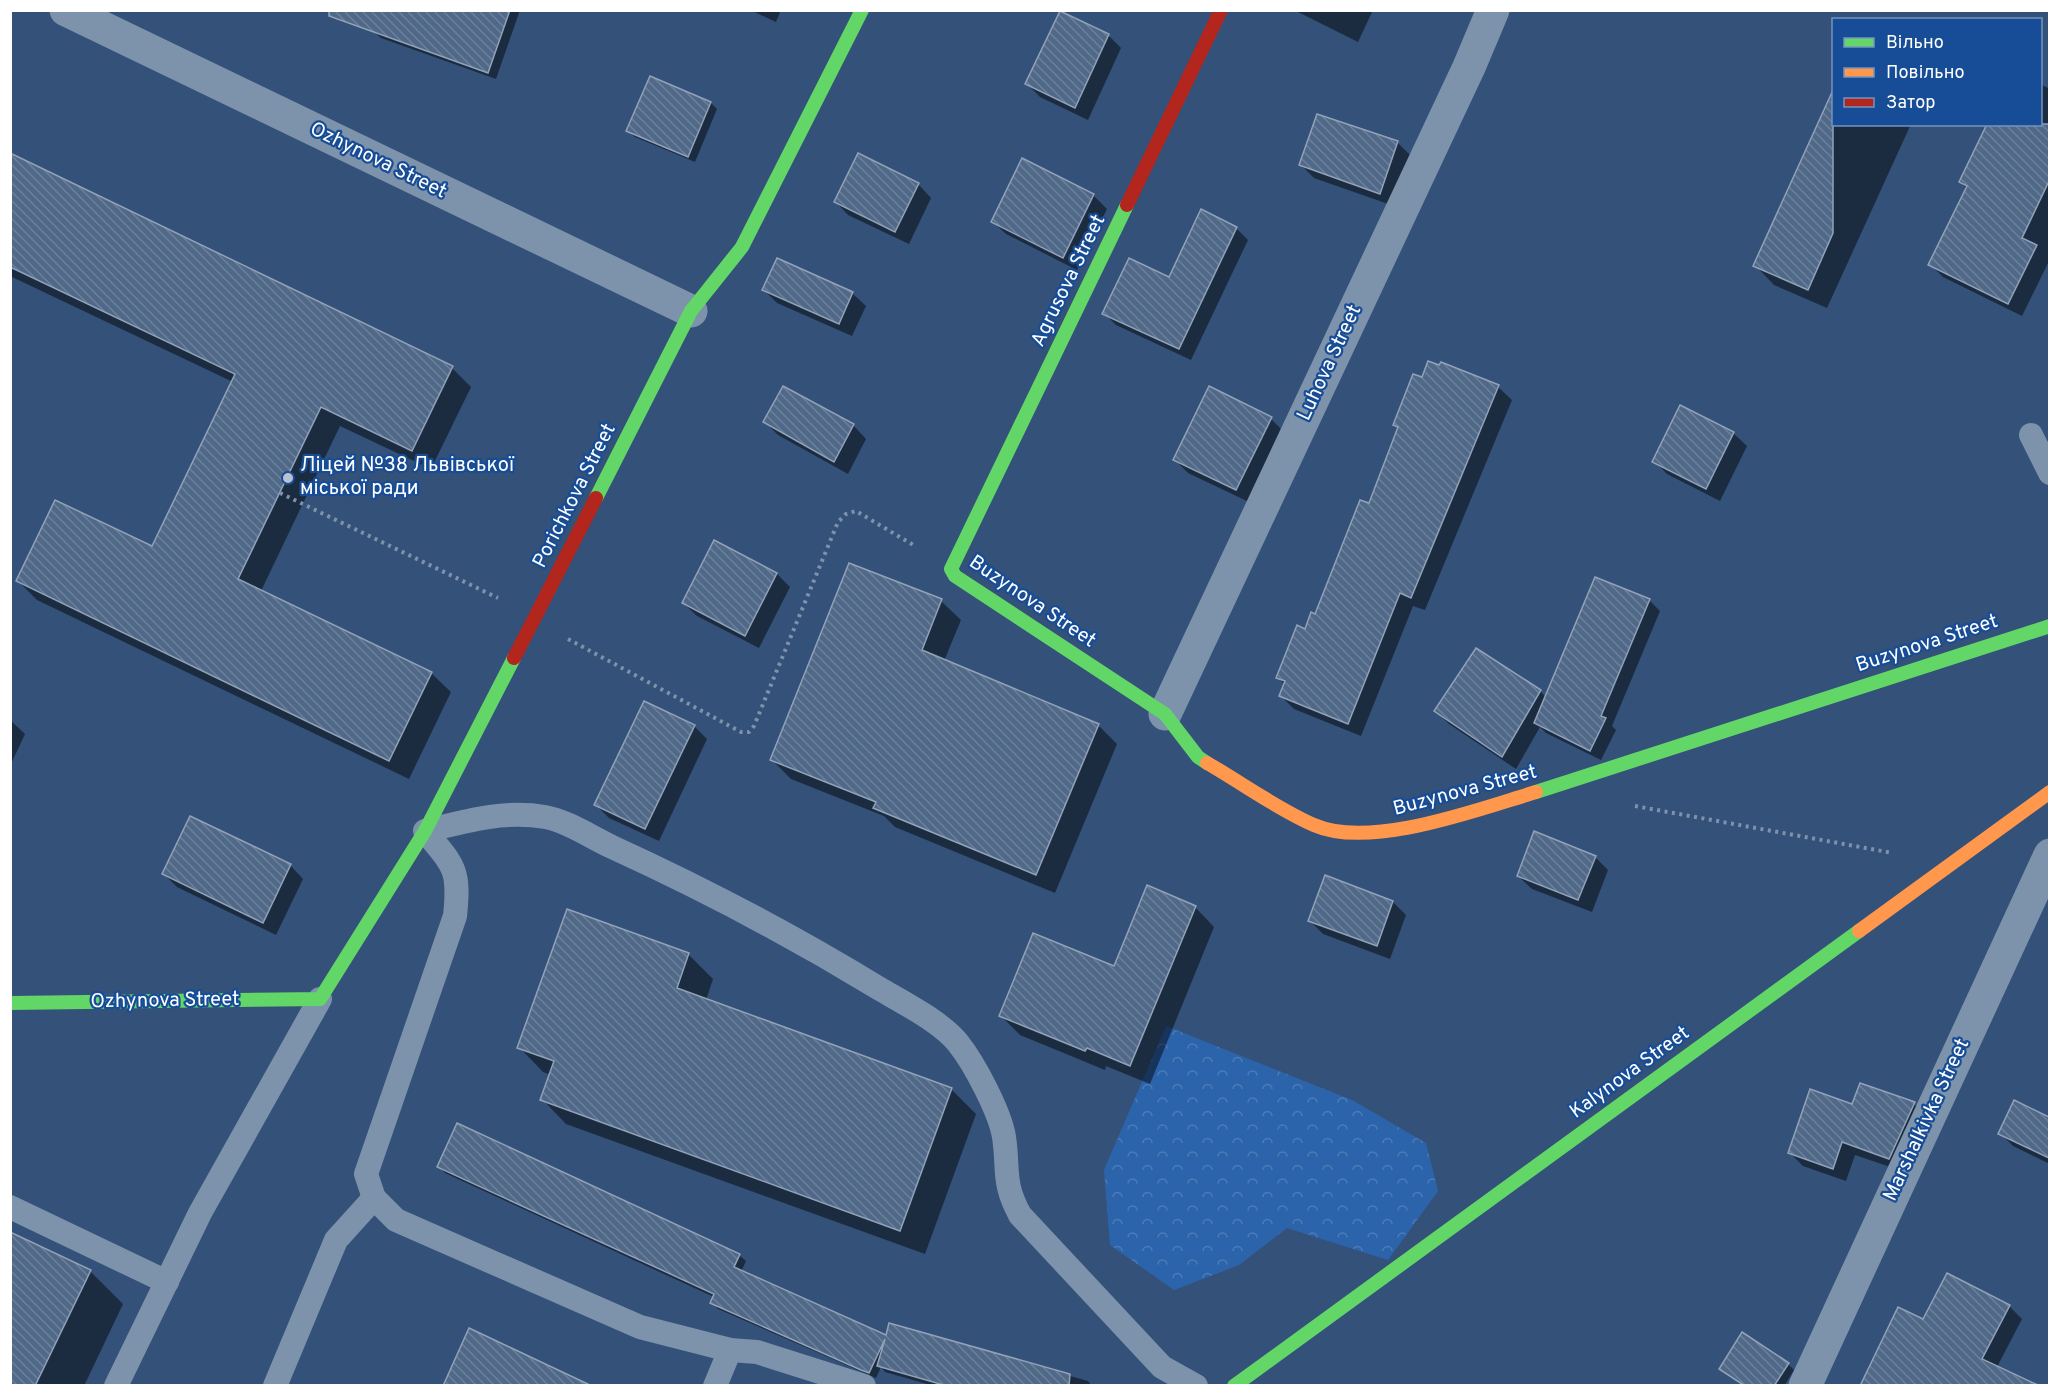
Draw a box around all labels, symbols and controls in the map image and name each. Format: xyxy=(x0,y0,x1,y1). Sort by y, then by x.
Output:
legend xyxy=(1832,18,2042,126)
text: Вільно xyxy=(1886,32,1944,55)
text: Повільно xyxy=(1886,62,1965,85)
text: Затор xyxy=(1886,92,1935,115)
street label: Ozhynova Street xyxy=(305,117,451,205)
street label: Agrusova Street xyxy=(1026,211,1112,351)
street label: Luhova Street xyxy=(1292,301,1368,425)
street label: Porichkova Street xyxy=(527,419,623,573)
place label: Ліцей №38 Львівської міської ради xyxy=(300,453,515,502)
marker: Ліцей №38 Львівської міської ради xyxy=(281,471,295,485)
street label: Buzynova Street xyxy=(963,550,1101,654)
street label: Buzynova Street xyxy=(1853,609,2001,679)
street label: Buzynova Street xyxy=(1390,759,1540,823)
street label: Ozhynova Street xyxy=(90,987,240,1015)
street label: Kalynova Street xyxy=(1565,1021,1695,1125)
street label: Marshalkivka Street xyxy=(1878,1034,1976,1206)

